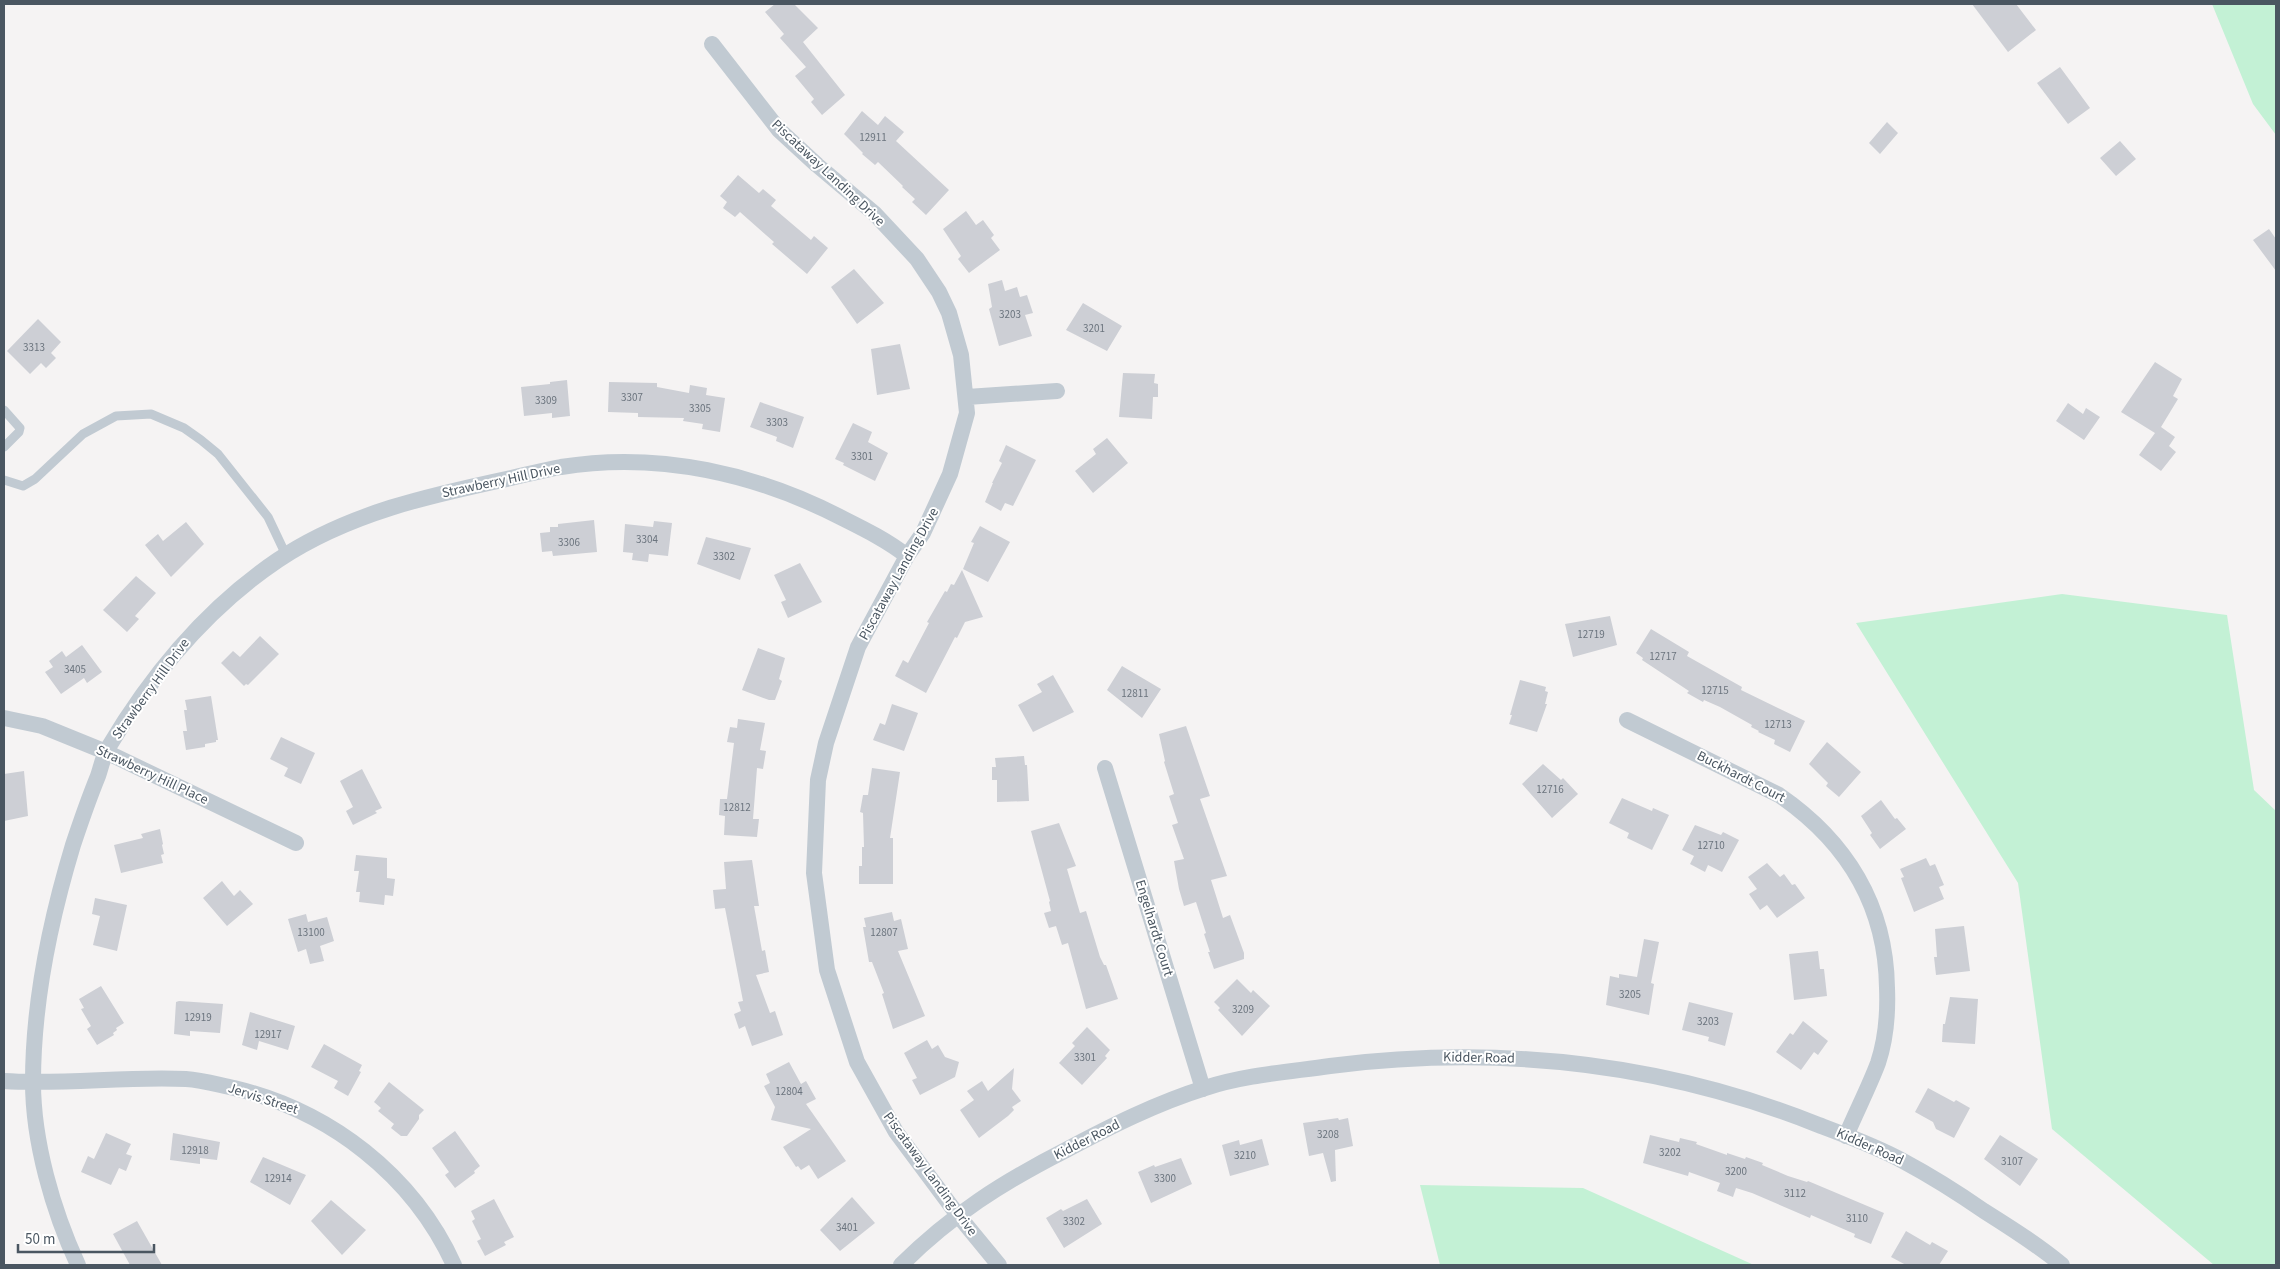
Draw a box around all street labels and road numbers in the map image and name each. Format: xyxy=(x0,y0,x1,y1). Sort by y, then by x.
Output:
street label: Piscataway Landing Drive xyxy=(767,115,889,231)
street label: Strawberry Hill Drive xyxy=(440,459,562,503)
street label: Piscataway Landing Drive xyxy=(854,504,944,644)
street label: Strawberry Hill Drive xyxy=(108,634,195,744)
street label: Strawberry Hill Place xyxy=(93,740,211,810)
street label: Buckhardt Court xyxy=(1693,746,1789,808)
street label: Engelhardt Court xyxy=(1130,877,1178,979)
street label: Kidder Road xyxy=(1443,1047,1515,1069)
street label: Jervis Street xyxy=(225,1078,301,1120)
street label: Piscataway Landing Drive xyxy=(878,1108,982,1240)
street label: Kidder Road xyxy=(1050,1115,1124,1165)
street label: Kidder Road xyxy=(1833,1123,1907,1171)

